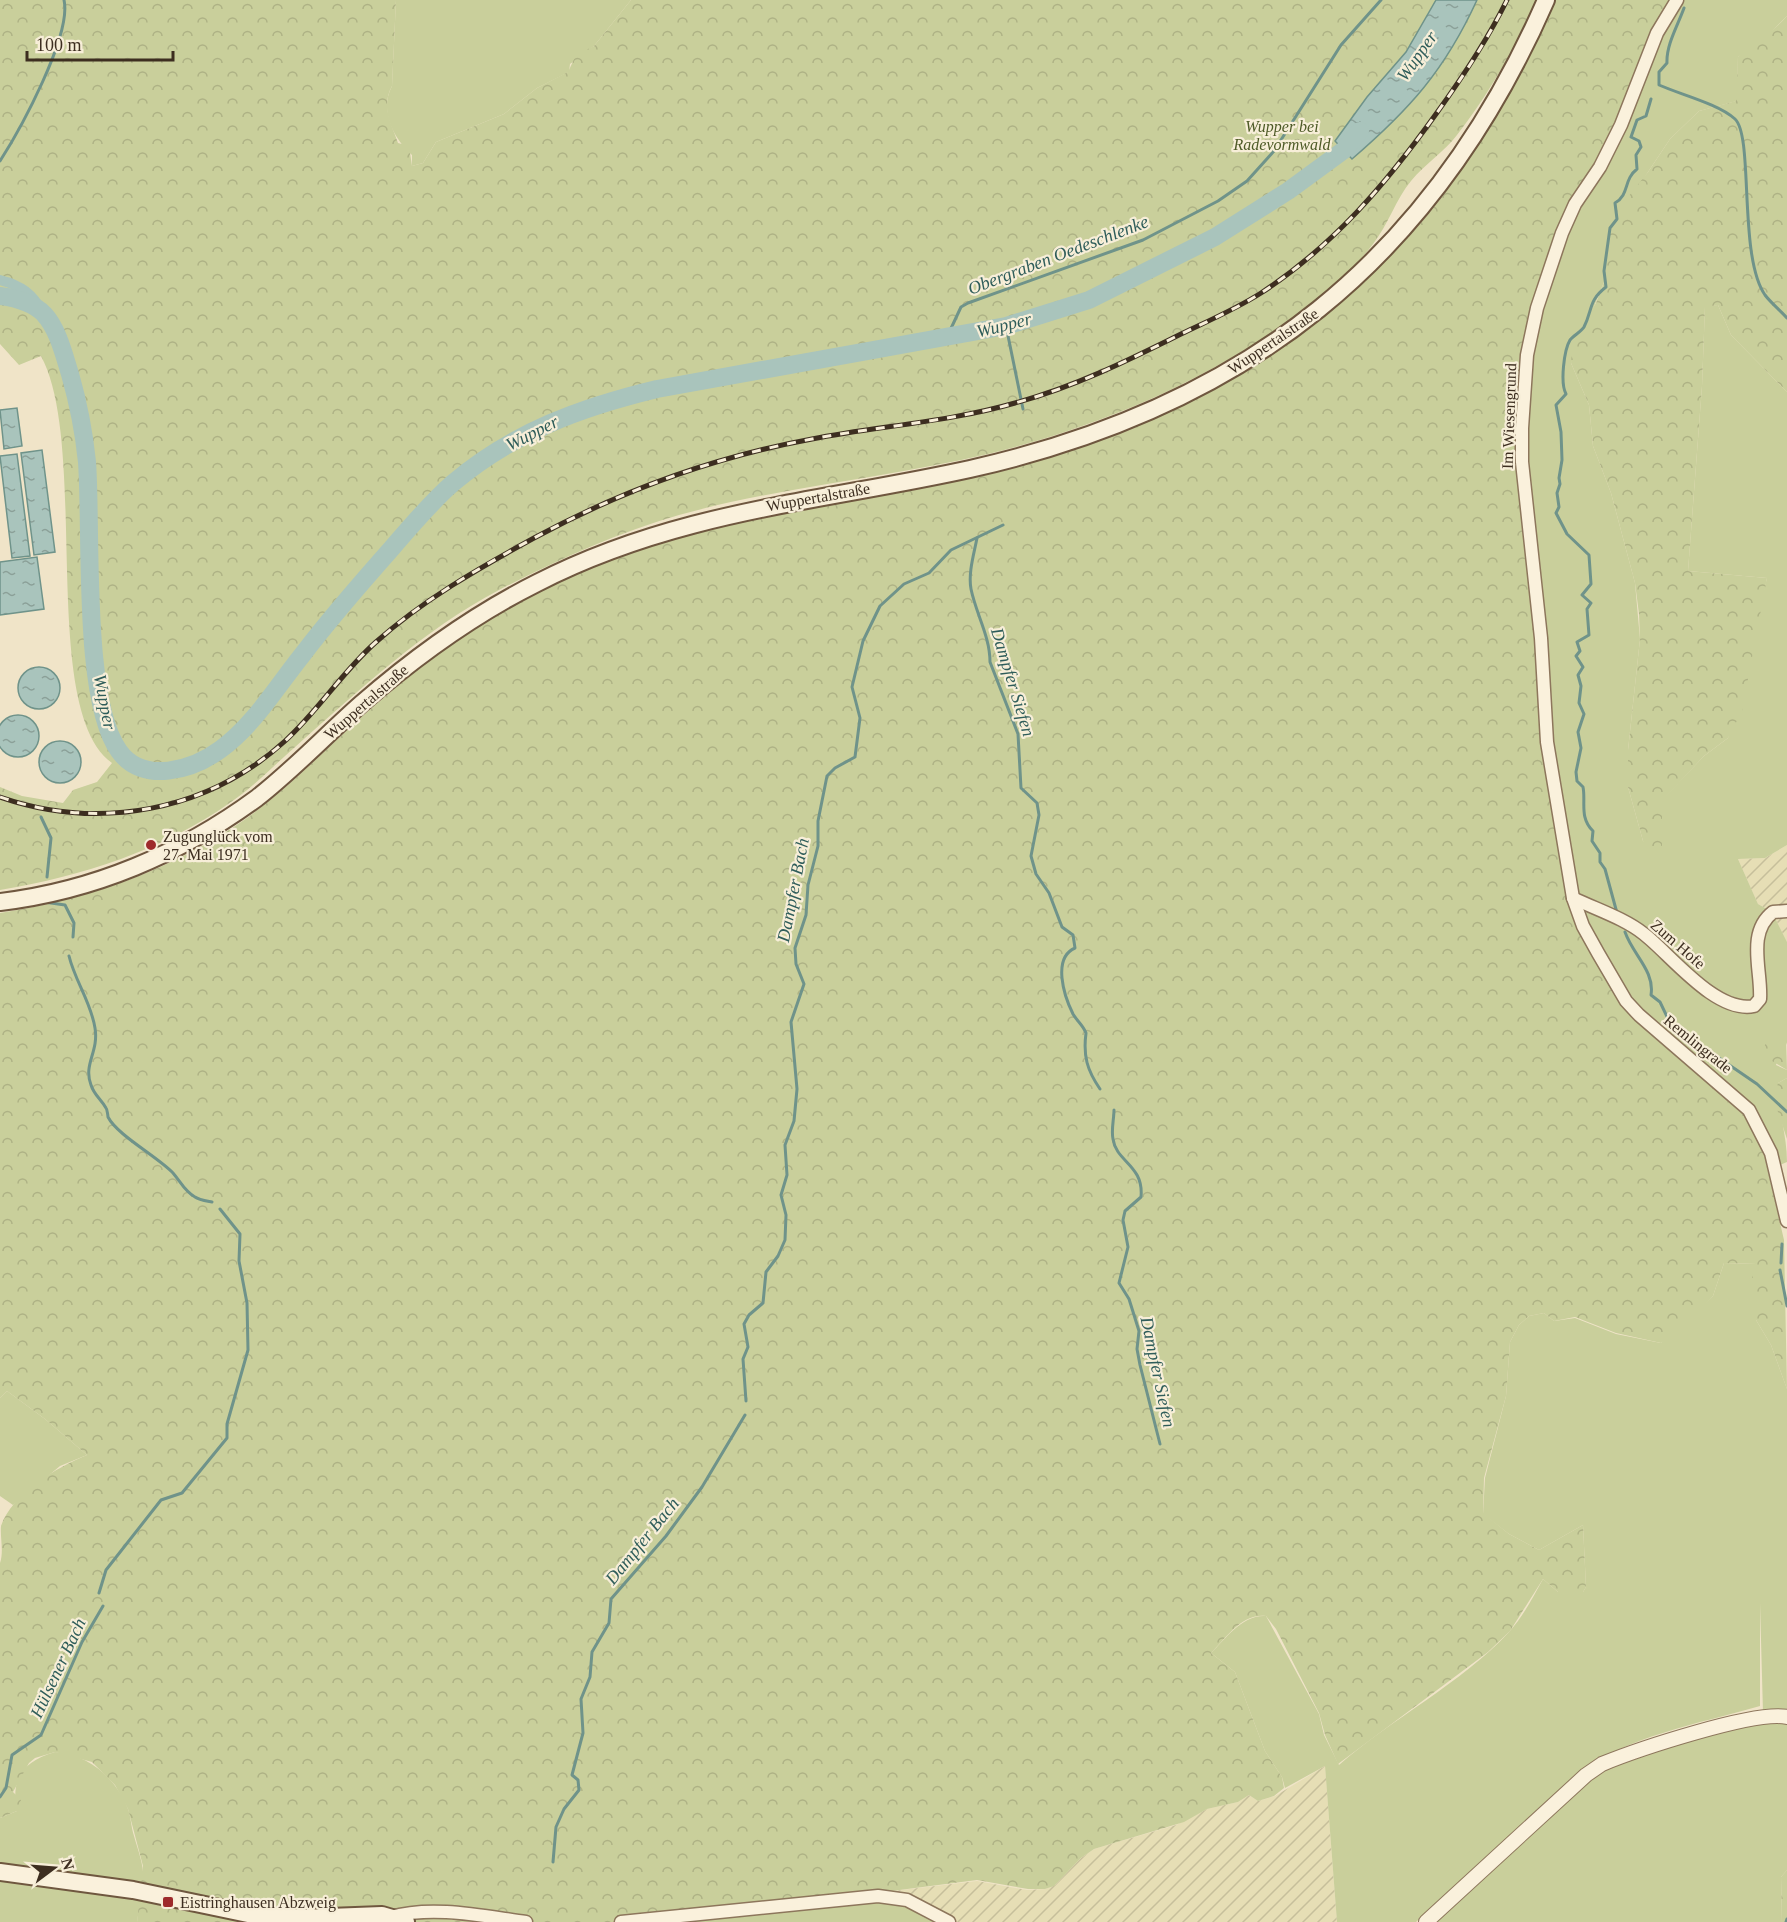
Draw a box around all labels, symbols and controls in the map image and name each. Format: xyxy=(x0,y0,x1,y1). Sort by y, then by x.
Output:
scale bar xyxy=(27,24,172,62)
water label: Wupper xyxy=(1393,27,1442,85)
text: 100 m xyxy=(36,35,82,55)
park label: Wupper bei Radevormwald xyxy=(1233,118,1331,153)
water label: Obergraben Oedeschlenke xyxy=(965,211,1151,299)
street label: Wuppertalstraße xyxy=(1225,305,1322,378)
water label: Wupper xyxy=(974,308,1035,341)
street label: Im Wiesengrund xyxy=(1499,363,1520,469)
water label: Wupper xyxy=(503,411,562,455)
street label: Wuppertalstraße xyxy=(765,480,871,515)
water label: Dampfer Siefen xyxy=(987,624,1039,739)
street label: Wuppertalstraße xyxy=(321,661,412,744)
water label: Wupper xyxy=(90,673,120,732)
place label: Zugunglück vom 27. Mai 1971 xyxy=(163,828,273,863)
water label: Dampfer Bach xyxy=(773,836,813,945)
marker: Zugunglück vom 27. Mai 1971 xyxy=(144,838,158,852)
street label: Zum Hofe xyxy=(1647,916,1709,972)
street label: Remlingrade xyxy=(1660,1011,1735,1077)
water label: Dampfer Siefen xyxy=(1136,1314,1179,1429)
water label: Dampfer Bach xyxy=(600,1494,683,1589)
water label: Hülsener Bach xyxy=(26,1615,90,1722)
north arrow xyxy=(24,1838,84,1898)
text: N xyxy=(58,1856,78,1872)
place label: Eistringhausen Abzweig xyxy=(180,1894,336,1912)
marker: Eistringhausen Abzweig xyxy=(161,1895,175,1909)

